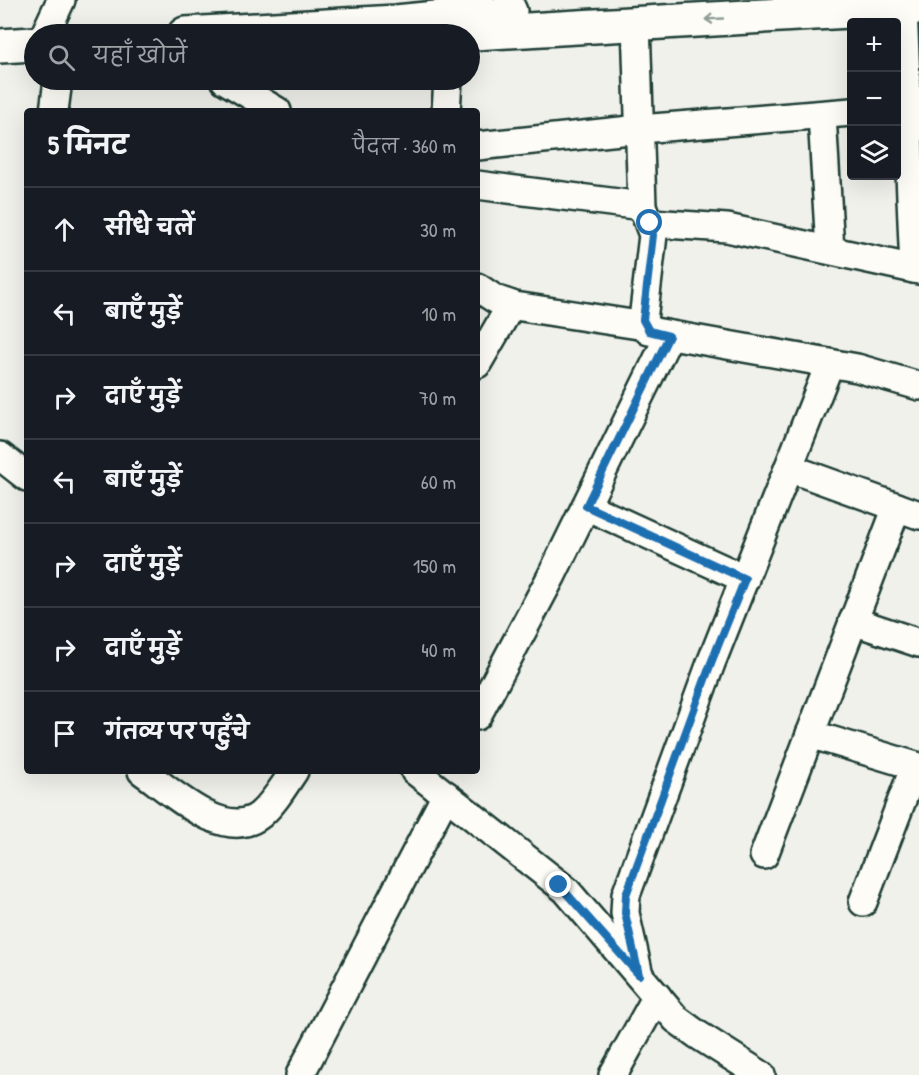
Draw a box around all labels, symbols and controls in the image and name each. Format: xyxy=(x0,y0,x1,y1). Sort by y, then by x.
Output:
one-way arrow xyxy=(704,13,724,24)
map controls xyxy=(847,18,901,180)
button: + xyxy=(847,18,901,72)
search box xyxy=(24,24,480,90)
text: यहाँ खोजें xyxy=(93,40,187,70)
icon: search xyxy=(45,41,78,74)
button: − xyxy=(847,72,901,126)
button: layers xyxy=(847,126,901,180)
text: 5 मिनट xyxy=(48,127,128,162)
text: पैदल · 360 m xyxy=(352,132,456,159)
route start xyxy=(636,209,662,235)
text: सीधे चलें xyxy=(105,212,195,242)
icon: ahead xyxy=(48,213,81,246)
text: 30 m xyxy=(420,216,456,243)
text: बाएँ मुड़ें xyxy=(105,296,182,326)
icon: left xyxy=(48,297,81,330)
text: 10 m xyxy=(422,300,456,327)
text: दाएँ मुड़ें xyxy=(105,380,181,410)
icon: right xyxy=(48,381,81,414)
text: 70 m xyxy=(419,384,456,411)
text: बाएँ मुड़ें xyxy=(105,464,182,494)
icon: left xyxy=(48,465,81,498)
text: 60 m xyxy=(421,468,456,495)
text: दाएँ मुड़ें xyxy=(105,548,181,578)
icon: right xyxy=(48,549,81,582)
text: 150 m xyxy=(413,552,456,579)
text: दाएँ मुड़ें xyxy=(105,632,181,662)
icon: right xyxy=(48,633,81,666)
text: 40 m xyxy=(421,636,456,663)
text: गंतव्य पर पहुँचे xyxy=(105,716,249,746)
icon: arrive xyxy=(48,717,81,750)
route end xyxy=(545,871,571,897)

